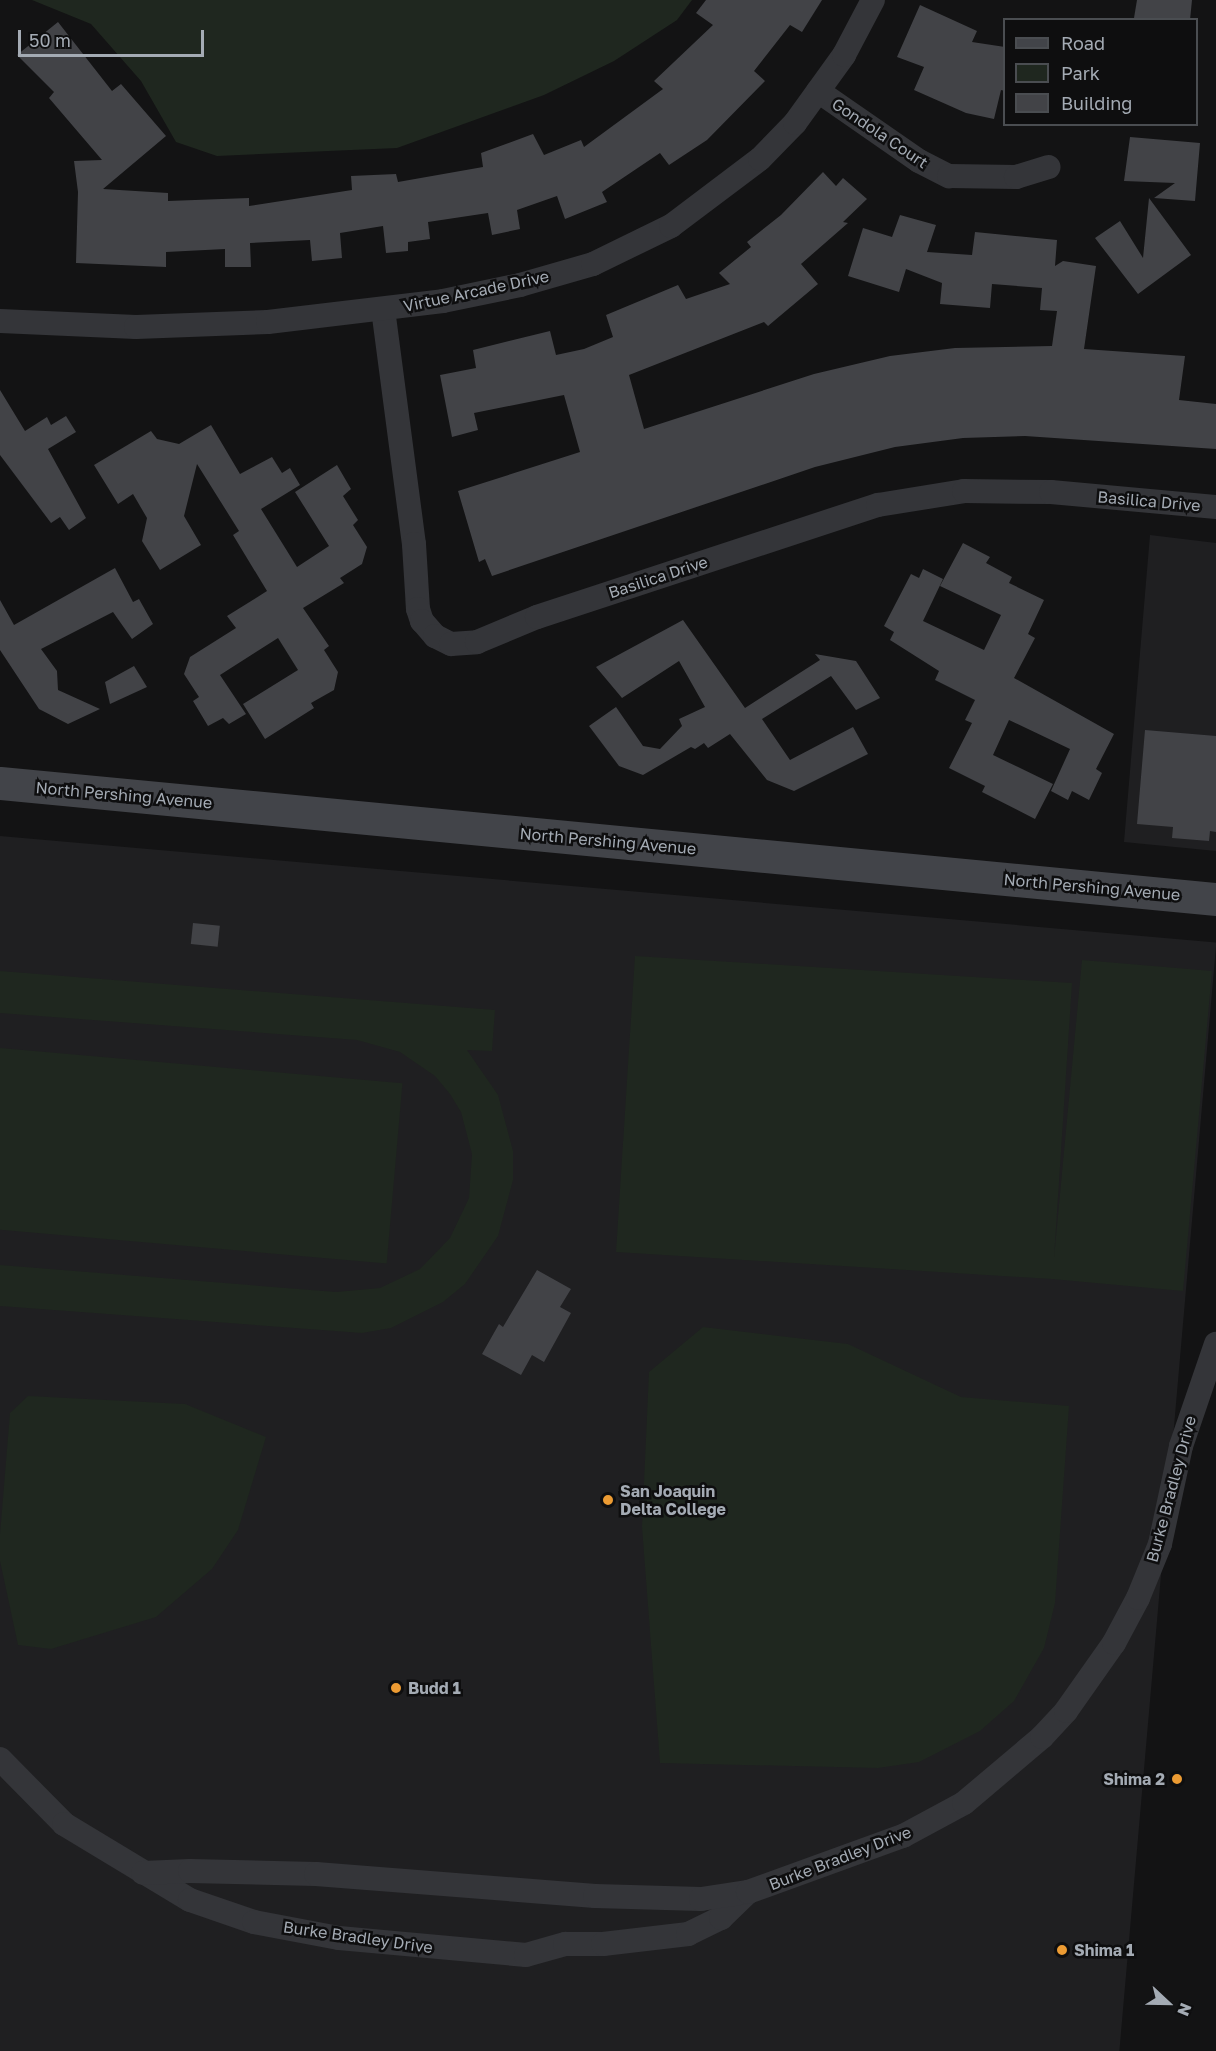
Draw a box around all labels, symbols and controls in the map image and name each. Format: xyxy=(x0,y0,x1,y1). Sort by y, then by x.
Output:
scale bar xyxy=(21,18,207,56)
legend xyxy=(1003,18,1198,126)
text: 50 m xyxy=(29,29,71,51)
text: Road xyxy=(1061,32,1105,54)
text: Park xyxy=(1061,62,1100,84)
text: Building xyxy=(1061,92,1132,114)
street label: Gondola Court xyxy=(828,94,932,172)
street label: Virtue Arcade Drive xyxy=(401,266,551,316)
street label: Basilica Drive xyxy=(1097,487,1201,515)
street label: Basilica Drive xyxy=(606,552,710,602)
street label: North Pershing Avenue xyxy=(35,778,213,812)
street label: North Pershing Avenue xyxy=(519,824,697,858)
street label: North Pershing Avenue xyxy=(1003,870,1181,904)
street label: Burke Bradley Drive xyxy=(1142,1414,1200,1564)
place label: San Joaquin Delta College xyxy=(620,1481,726,1519)
marker: San Joaquin Delta College xyxy=(601,1493,615,1507)
place label: Budd 1 xyxy=(408,1678,461,1698)
marker: Budd 1 xyxy=(389,1681,403,1695)
place label: Shima 2 xyxy=(1103,1769,1165,1789)
marker: Shima 2 xyxy=(1170,1772,1184,1786)
street label: Burke Bradley Drive xyxy=(766,1822,914,1894)
street label: Burke Bradley Drive xyxy=(282,1917,434,1957)
place label: Shima 1 xyxy=(1074,1940,1134,1960)
marker: Shima 1 xyxy=(1055,1943,1069,1957)
north arrow xyxy=(1138,1973,1198,2033)
text: N xyxy=(1173,2000,1196,2019)

